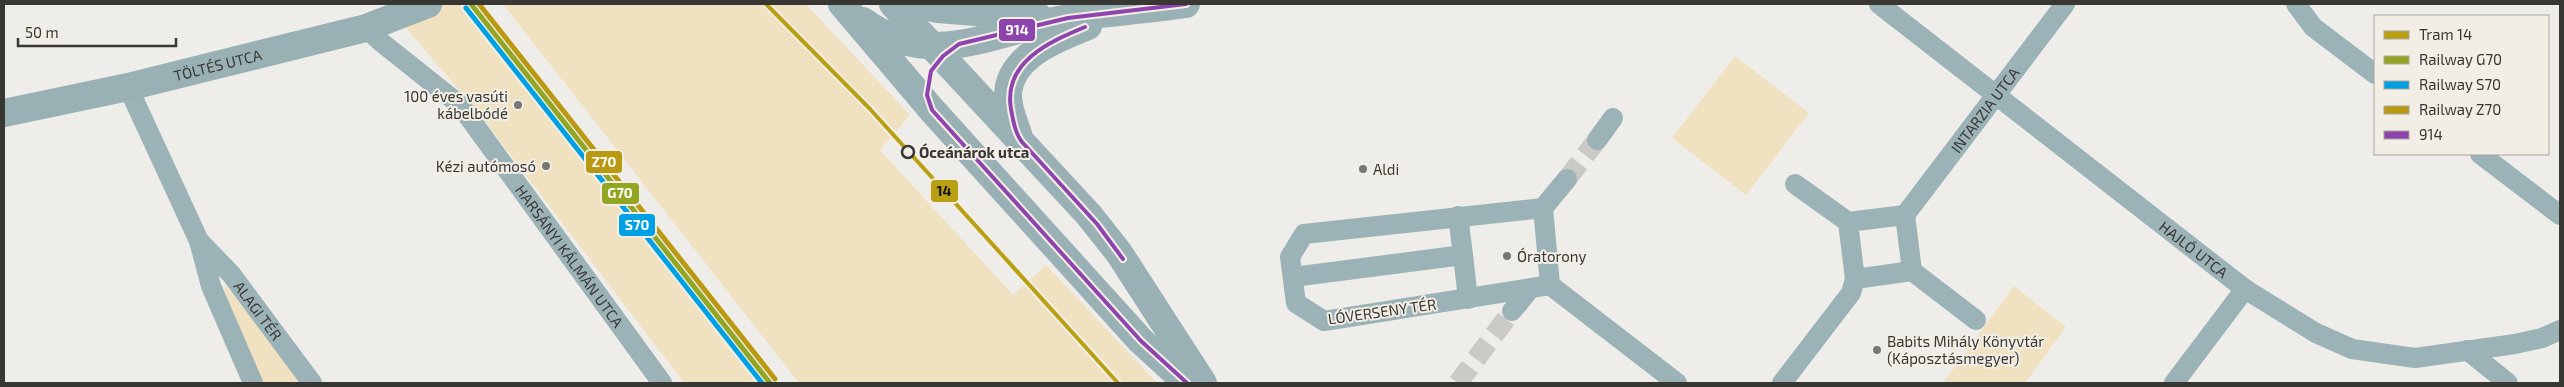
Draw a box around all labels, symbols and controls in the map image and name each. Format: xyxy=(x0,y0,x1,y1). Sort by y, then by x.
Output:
scale bar xyxy=(18,15,175,47)
legend xyxy=(2374,15,2549,155)
line badge: 914 xyxy=(998,18,1036,42)
text: 914 xyxy=(1005,21,1029,38)
text: 50 m xyxy=(25,23,59,41)
text: Tram 14 xyxy=(2419,25,2472,43)
street label: TÖLTÉS UTCA xyxy=(172,45,264,84)
text: Railway G70 xyxy=(2419,50,2502,68)
street label: INTARZIA UTCA xyxy=(1947,63,2023,156)
text: Railway S70 xyxy=(2419,75,2501,93)
place label: 100 éves vasúti kábelbódé xyxy=(404,87,508,122)
marker: 100 éves vasúti kábelbódé xyxy=(512,99,524,111)
text: Railway Z70 xyxy=(2419,100,2501,118)
text: 914 xyxy=(2419,125,2443,143)
place label: Óceánárok utca xyxy=(919,143,1029,161)
marker: Óceánárok utca xyxy=(901,145,915,159)
line badge: Z70 xyxy=(585,150,623,174)
text: Z70 xyxy=(592,153,616,170)
place label: Kézi autómosó xyxy=(436,157,536,175)
marker: Kézi autómosó xyxy=(540,160,552,172)
place label: Aldi xyxy=(1373,160,1399,178)
marker: Aldi xyxy=(1357,163,1369,175)
line badge: 14 xyxy=(930,179,959,203)
street label: HARSÁNYI KÁLMÁN UTCA xyxy=(512,181,628,331)
line badge: G70 xyxy=(601,182,640,205)
text: 14 xyxy=(937,182,952,199)
text: G70 xyxy=(607,184,633,201)
line badge: S70 xyxy=(618,213,656,237)
text: S70 xyxy=(625,216,649,233)
street label: HAJLÓ UTCA xyxy=(2156,217,2232,282)
place label: Óratorony xyxy=(1517,247,1587,265)
marker: Óratorony xyxy=(1501,250,1513,262)
street label: ALAGI TÉR xyxy=(230,277,286,344)
street label: LÓVERSENY TÉR xyxy=(1327,294,1437,328)
place label: Babits Mihály Könyvtár (Káposztásmegyer) xyxy=(1887,332,2044,367)
marker: Babits Mihály Könyvtár (Káposztásmegyer) xyxy=(1871,344,1883,356)

